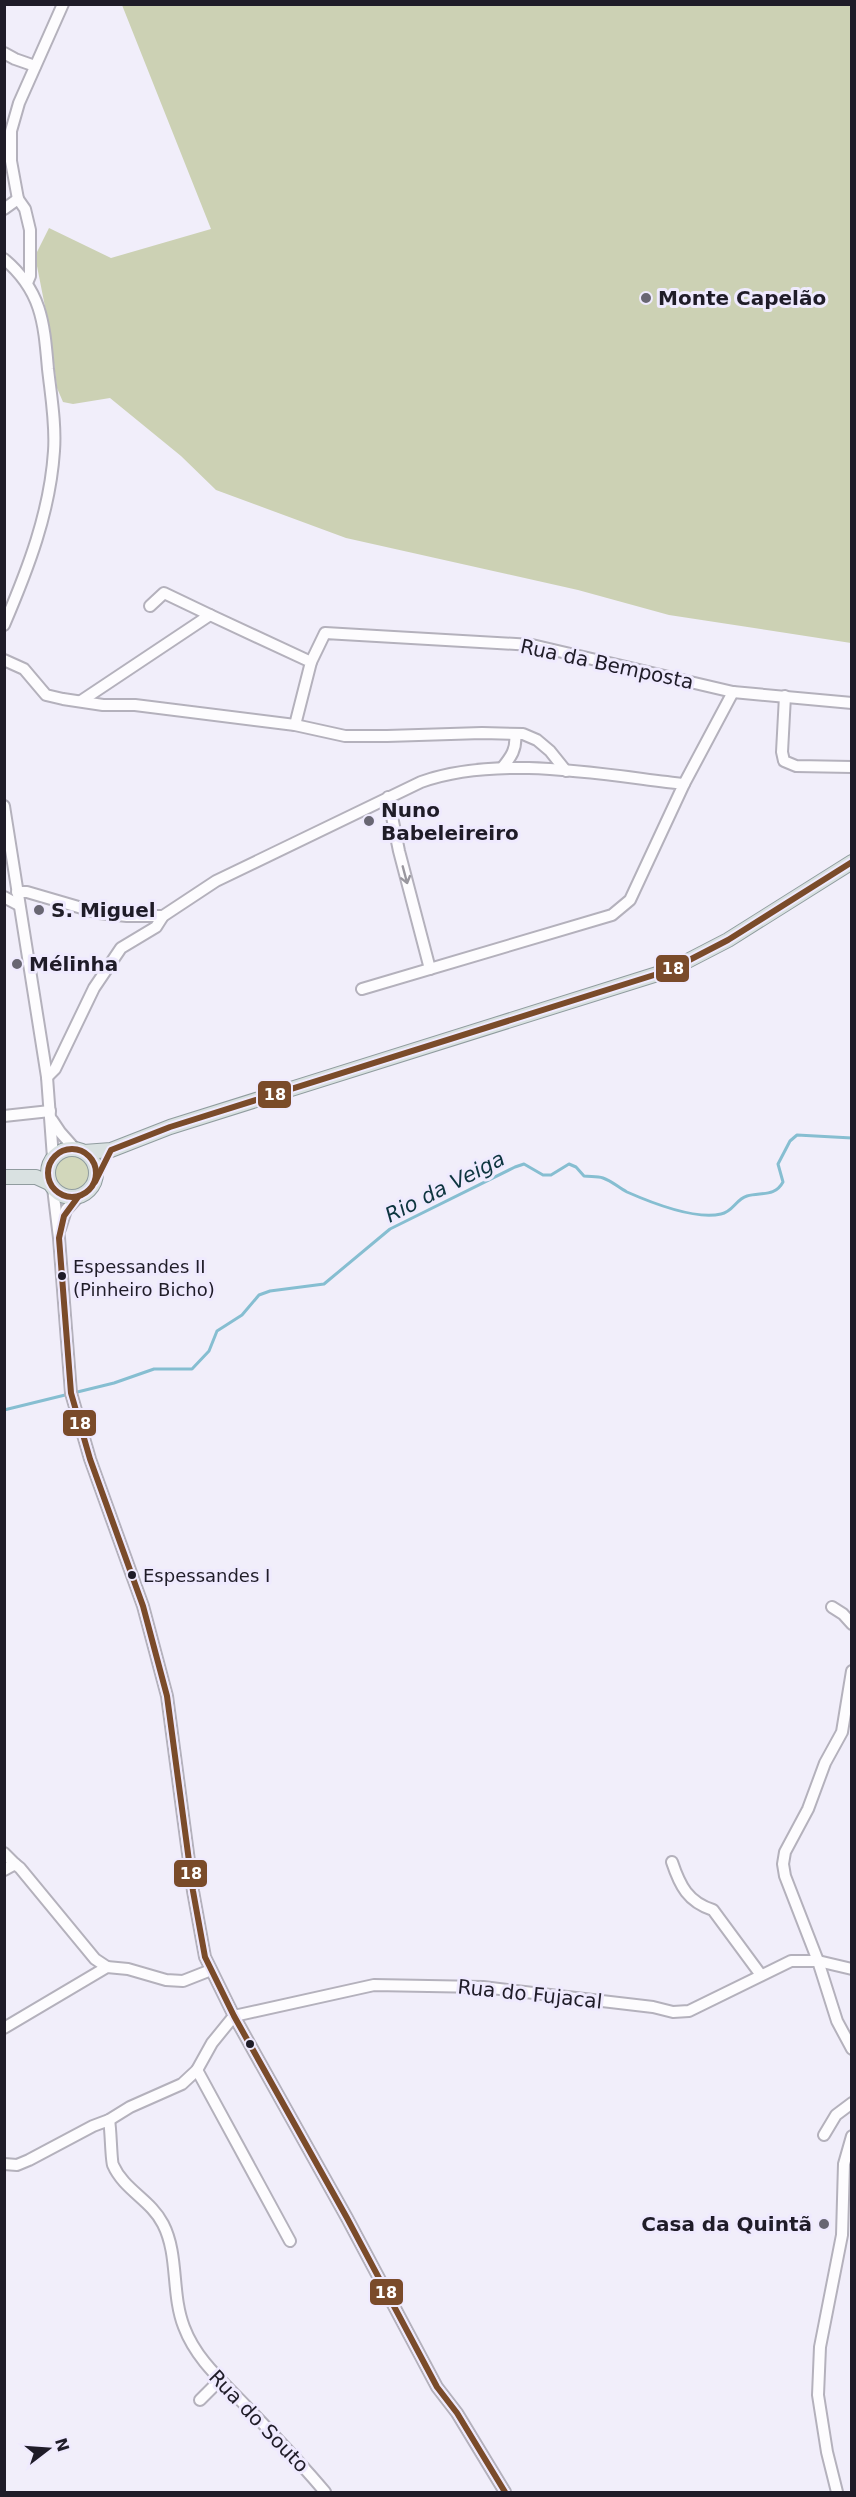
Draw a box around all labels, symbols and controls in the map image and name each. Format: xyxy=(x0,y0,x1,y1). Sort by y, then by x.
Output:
place label: Monte Capelão xyxy=(658,286,826,310)
marker: Monte Capelão xyxy=(639,291,653,305)
street label: Rua da Bemposta xyxy=(518,634,696,694)
place label: Nuno Babeleireiro xyxy=(381,798,519,845)
marker: Nuno Babeleireiro xyxy=(362,814,376,828)
one-way arrow xyxy=(400,865,411,884)
place label: S. Miguel xyxy=(51,898,156,922)
marker: S. Miguel xyxy=(32,903,46,917)
place label: Mélinha xyxy=(29,952,118,976)
line badge: 18 xyxy=(655,954,690,983)
marker: Mélinha xyxy=(10,957,24,971)
text: 18 xyxy=(662,959,684,978)
line badge: 18 xyxy=(257,1080,292,1109)
text: 18 xyxy=(264,1085,286,1104)
water label: Rio da Veiga xyxy=(381,1147,509,1227)
place label: Espessandes II (Pinheiro Bicho) xyxy=(73,1256,215,1300)
marker: Espessandes II (Pinheiro Bicho) xyxy=(56,1270,68,1282)
line badge: 18 xyxy=(62,1409,97,1437)
text: 18 xyxy=(69,1414,91,1433)
place label: Espessandes I xyxy=(143,1565,270,1586)
marker: Espessandes I xyxy=(126,1569,138,1581)
line badge: 18 xyxy=(173,1859,208,1888)
text: 18 xyxy=(180,1864,202,1883)
street label: Rua do Fujacal xyxy=(456,1974,604,2014)
unlabelled marker xyxy=(244,2038,256,2050)
place label: Casa da Quintã xyxy=(641,2212,812,2236)
marker: Casa da Quintã xyxy=(817,2217,831,2231)
line badge: 18 xyxy=(369,2278,404,2306)
text: 18 xyxy=(375,2283,397,2302)
street label: Rua do Souto xyxy=(204,2365,314,2477)
north arrow xyxy=(18,2419,78,2479)
text: N xyxy=(51,2436,73,2454)

